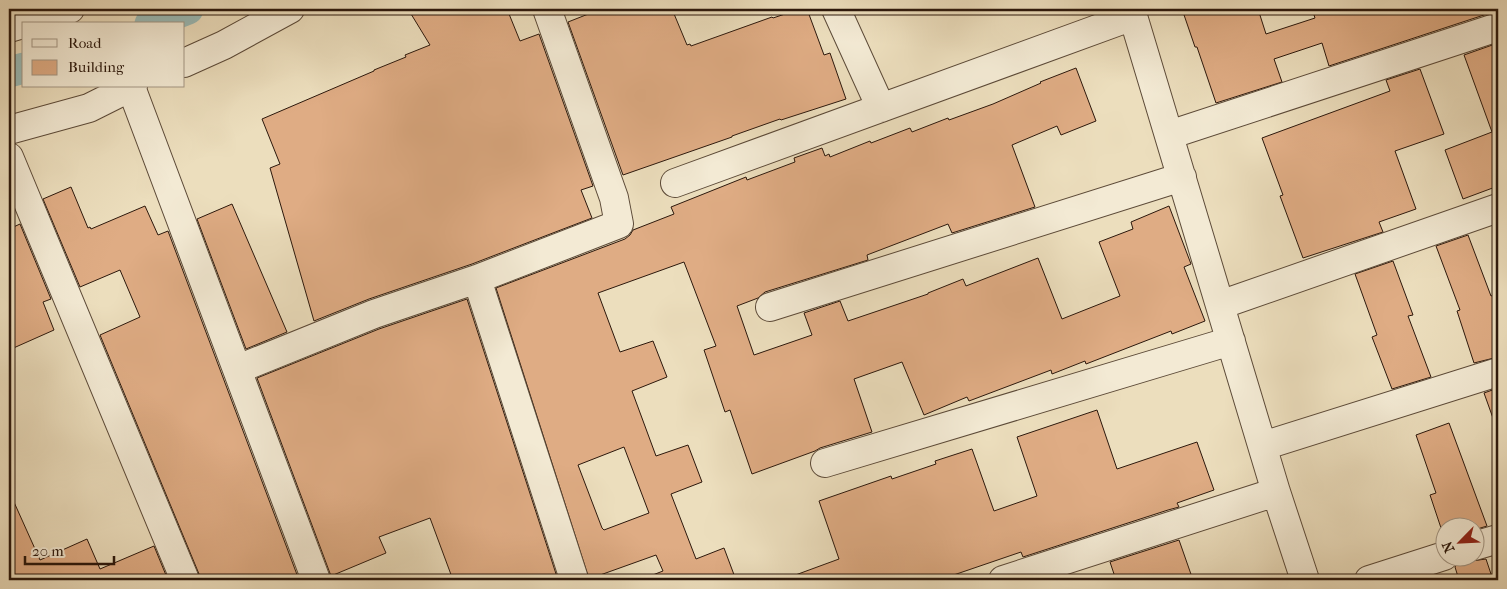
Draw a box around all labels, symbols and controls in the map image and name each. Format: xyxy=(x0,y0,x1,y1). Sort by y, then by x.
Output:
legend xyxy=(22,22,185,88)
text: Road xyxy=(68,34,102,52)
text: Building xyxy=(68,58,125,76)
north arrow xyxy=(1434,516,1484,566)
scale bar xyxy=(25,534,114,566)
text: N xyxy=(1439,538,1459,555)
text: 20 m xyxy=(32,542,64,560)

